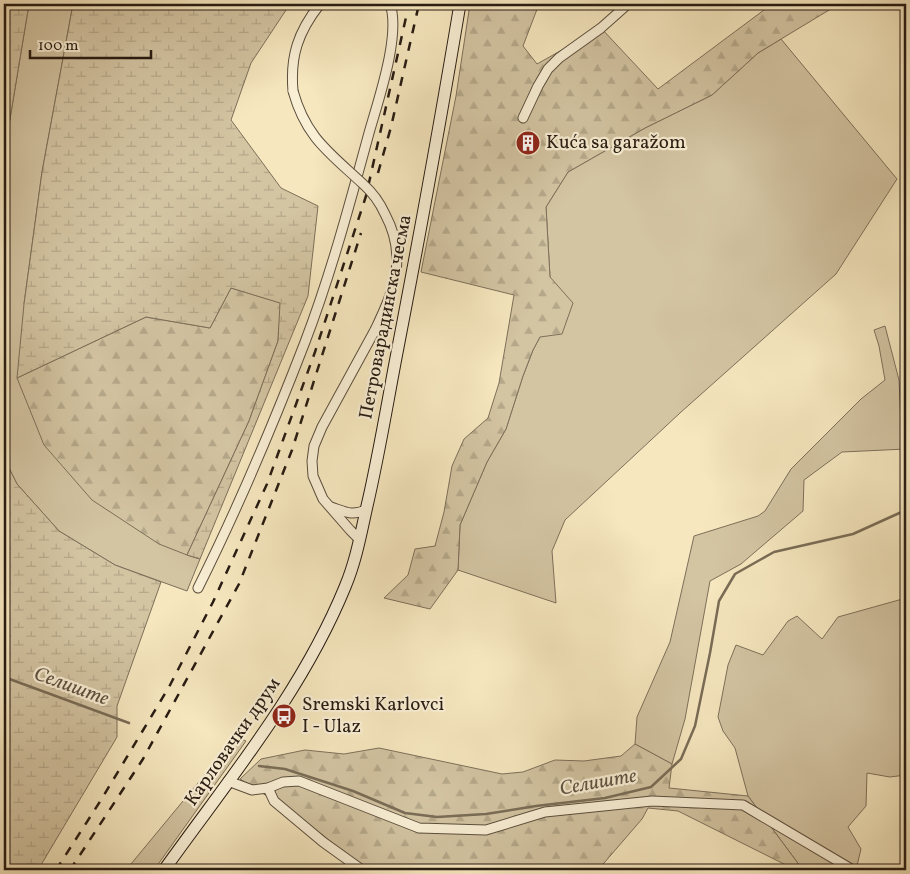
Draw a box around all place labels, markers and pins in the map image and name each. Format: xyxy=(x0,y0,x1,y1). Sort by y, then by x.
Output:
building icon: Kuća sa garažom xyxy=(515,130,541,156)
place label: Kuća sa garažom xyxy=(546,130,686,156)
place label: Sremski Karlovci I - Ulaz xyxy=(302,692,445,740)
bus stop icon: Sremski Karlovci I - Ulaz xyxy=(271,703,297,729)

